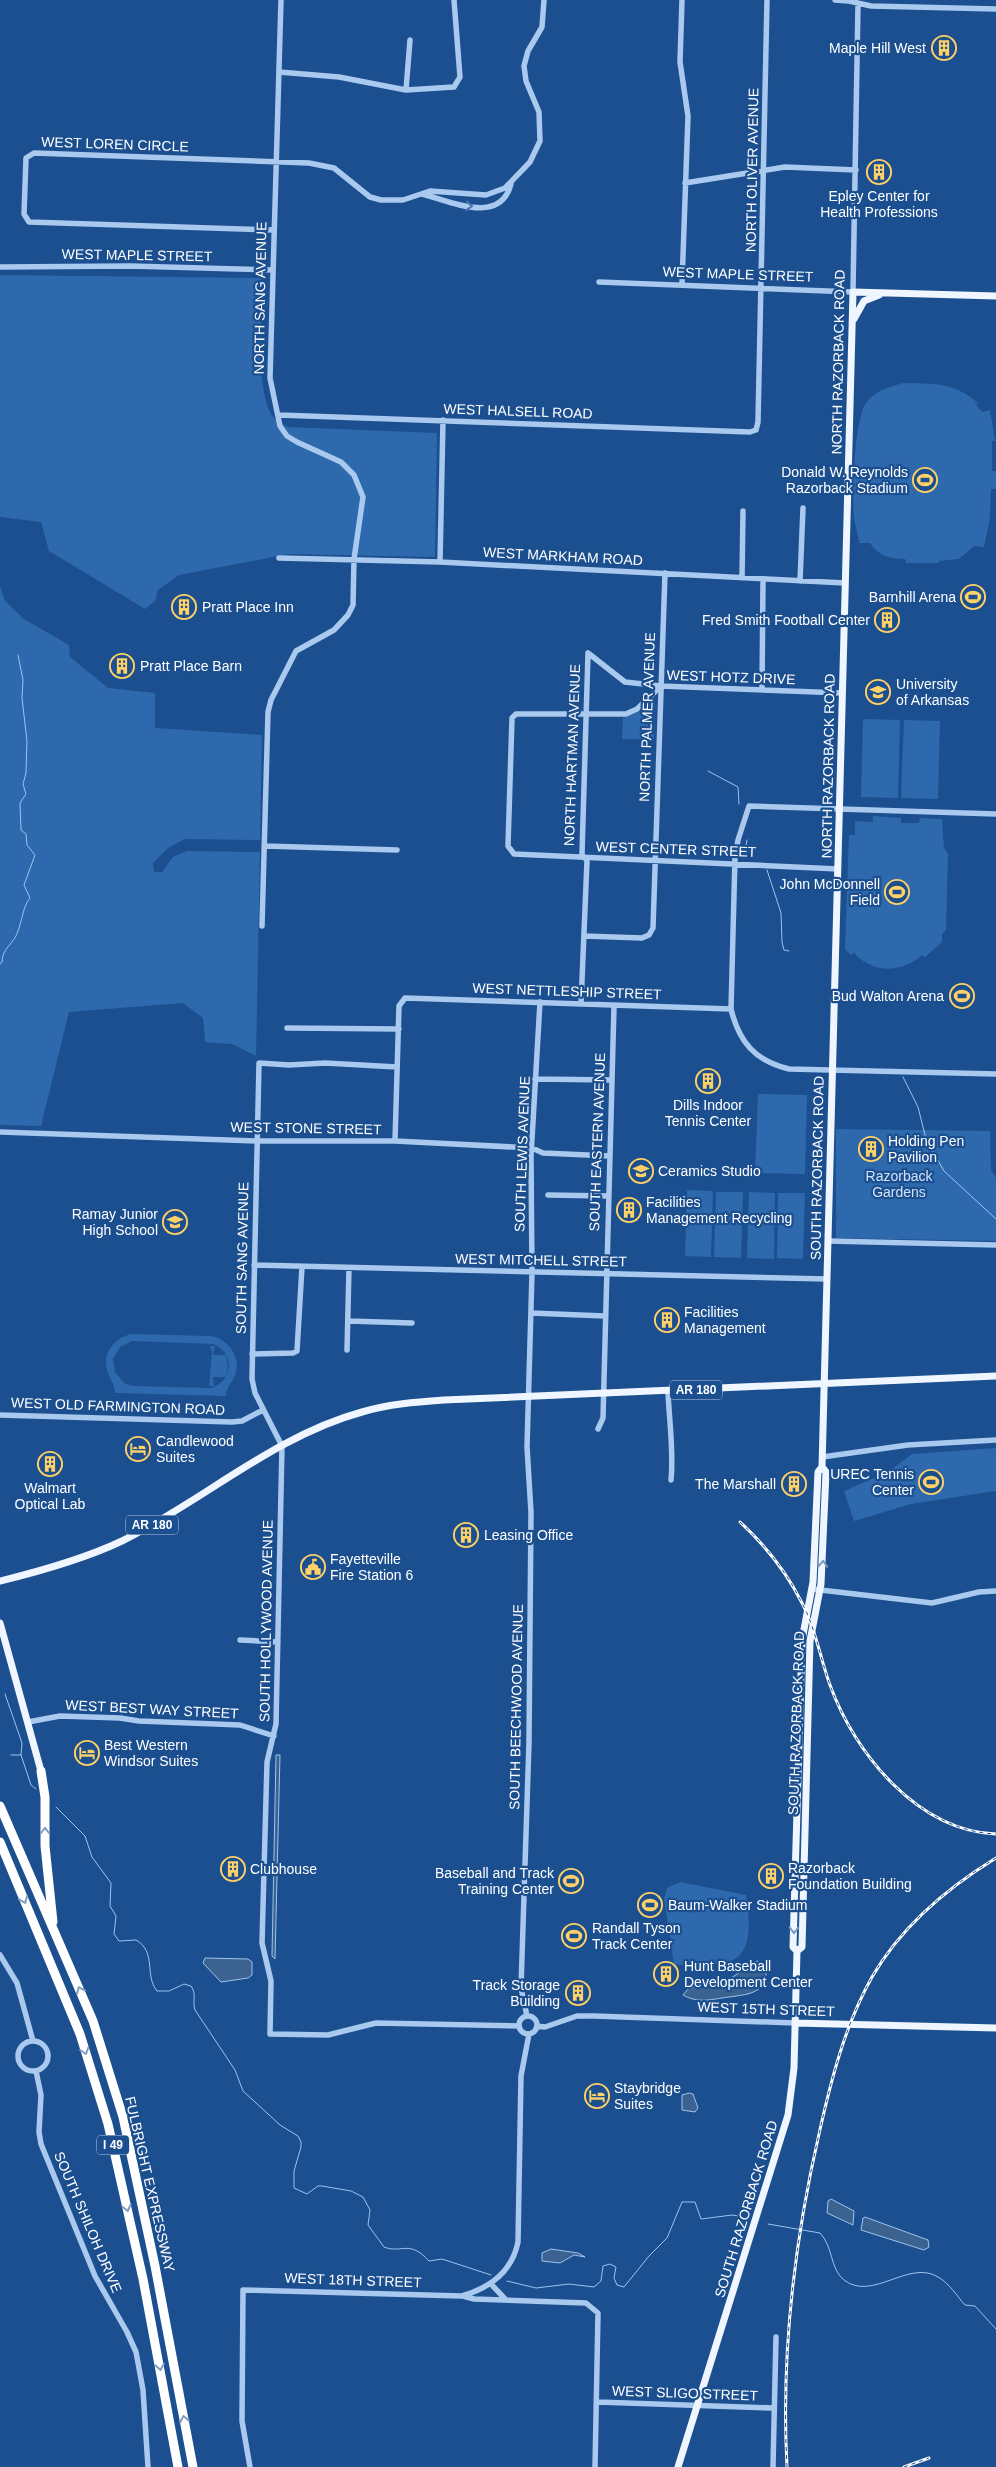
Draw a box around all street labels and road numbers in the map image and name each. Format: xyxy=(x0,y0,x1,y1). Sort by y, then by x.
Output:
street label: NORTH OLIVER AVENUE xyxy=(743,88,761,252)
street label: WEST LOREN CIRCLE xyxy=(41,133,189,155)
street label: NORTH SANG AVENUE xyxy=(251,221,269,375)
street label: WEST MAPLE STREET xyxy=(62,246,213,264)
street label: WEST MAPLE STREET xyxy=(662,263,814,285)
street label: NORTH RAZORBACK ROAD xyxy=(828,269,848,455)
street label: WEST HALSELL ROAD xyxy=(443,400,593,422)
street label: WEST MARKHAM ROAD xyxy=(483,544,643,568)
street label: NORTH PALMER AVENUE xyxy=(636,632,658,802)
street label: NORTH HARTMAN AVENUE xyxy=(561,664,583,846)
street label: WEST HOTZ DRIVE xyxy=(666,667,796,687)
street label: NORTH RAZORBACK ROAD xyxy=(818,673,838,859)
street label: WEST CENTER STREET xyxy=(595,838,757,860)
street label: WEST NETTLESHIP STREET xyxy=(472,980,662,1002)
street label: SOUTH EASTERN AVENUE xyxy=(586,1052,608,1232)
street label: SOUTH LEWIS AVENUE xyxy=(511,1076,533,1232)
street label: SOUTH RAZORBACK ROAD xyxy=(807,1076,827,1260)
street label: WEST STONE STREET xyxy=(230,1119,382,1137)
street label: SOUTH SANG AVENUE xyxy=(233,1182,251,1334)
street label: WEST MITCHELL STREET xyxy=(455,1251,628,1270)
road number: AR 180 xyxy=(670,1380,722,1400)
street label: WEST OLD FARMINGTON ROAD xyxy=(11,1394,225,1418)
road number: AR 180 xyxy=(126,1516,178,1534)
street label: SOUTH HOLLYWOOD AVENUE xyxy=(256,1520,276,1722)
street label: SOUTH BEECHWOOD AVENUE xyxy=(506,1604,526,1810)
street label: SOUTH RAZORBACK ROAD xyxy=(785,1631,807,1815)
street label: WEST BEST WAY STREET xyxy=(65,1696,239,1722)
street label: WEST 15TH STREET xyxy=(697,1999,835,2019)
street label: FULBRIGHT EXPRESSWAY xyxy=(122,2095,178,2274)
street label: SOUTH RAZORBACK ROAD xyxy=(711,2119,781,2299)
road number: I 49 xyxy=(97,2136,129,2154)
street label: SOUTH SHILOH DRIVE xyxy=(51,2149,125,2295)
street label: WEST 18TH STREET xyxy=(284,2270,422,2290)
street label: WEST SLIGO STREET xyxy=(612,2382,759,2404)

